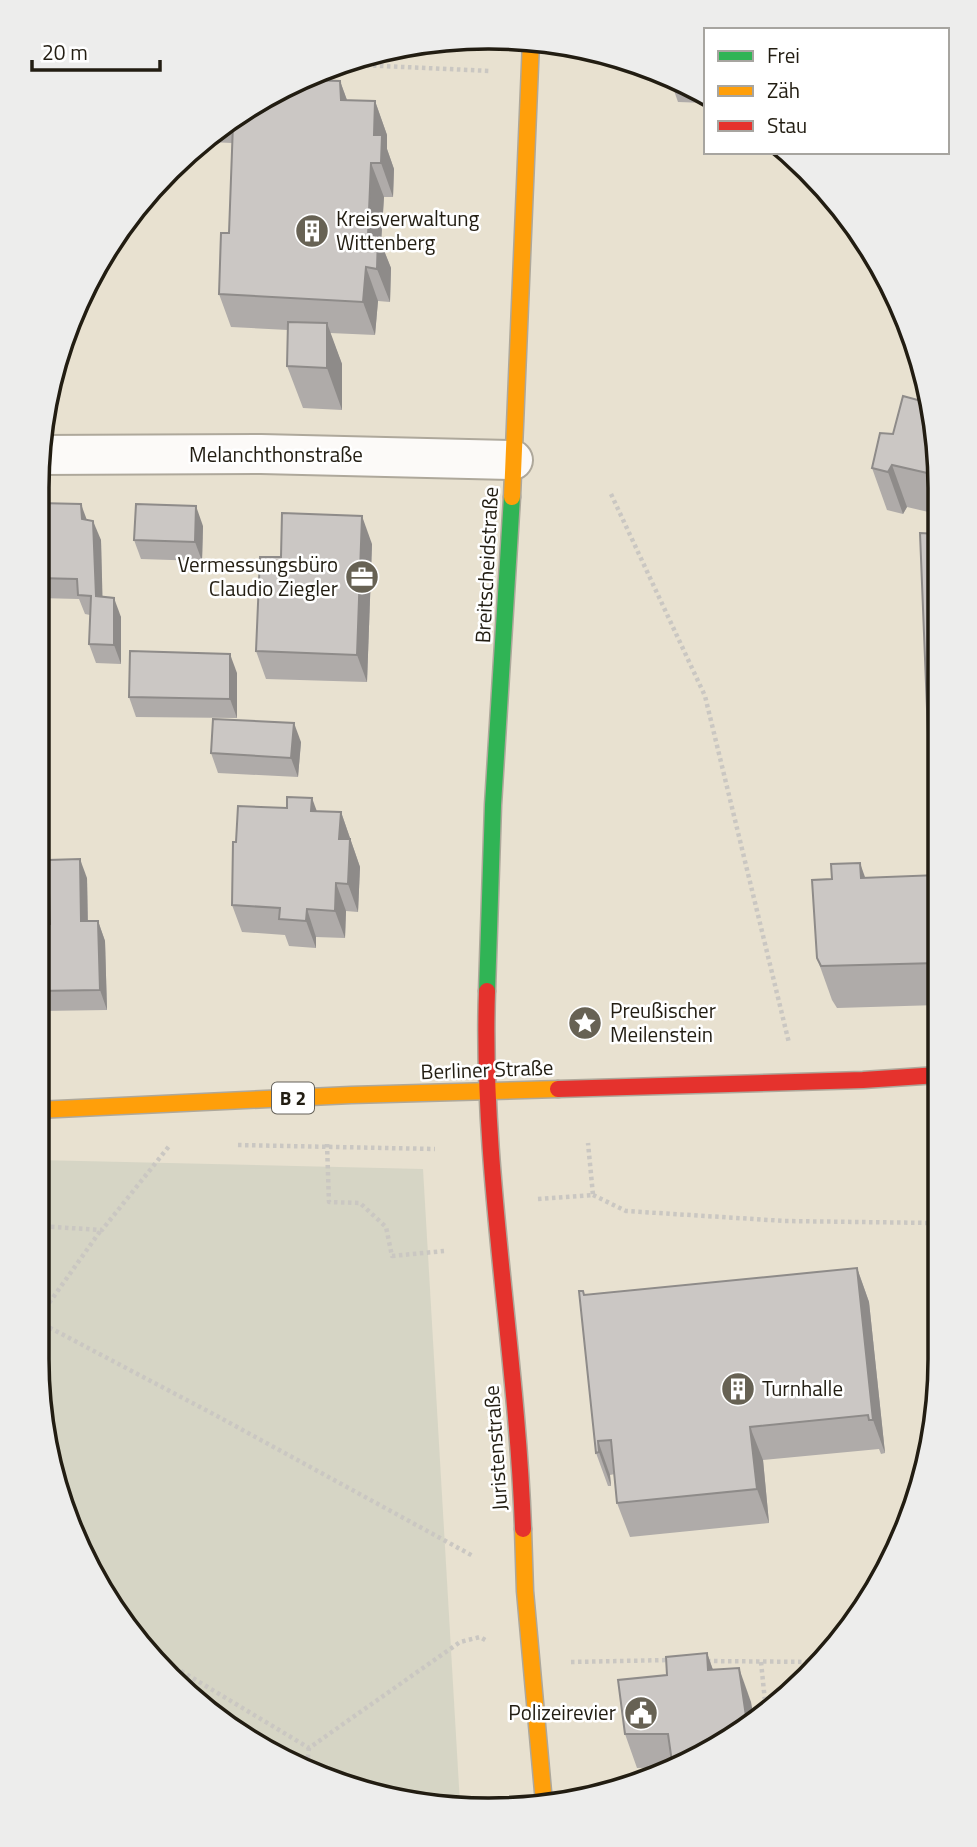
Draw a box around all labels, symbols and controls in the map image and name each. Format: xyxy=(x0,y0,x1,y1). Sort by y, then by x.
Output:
scale bar xyxy=(32,28,159,72)
legend xyxy=(704,28,949,154)
text: 20 m xyxy=(42,36,88,68)
text: Frei xyxy=(767,39,800,71)
text: Zäh xyxy=(767,74,800,106)
text: Stau xyxy=(767,109,807,141)
place label: Kreisverwaltung Wittenberg xyxy=(336,202,480,258)
building icon: Kreisverwaltung Wittenberg xyxy=(293,212,331,250)
street label: Melanchthonstraße xyxy=(189,438,363,470)
street label: Breitscheidstraße xyxy=(466,486,506,644)
place label: Vermessungsbüro Claudio Ziegler xyxy=(178,548,338,604)
office icon: Vermessungsbüro Claudio Ziegler xyxy=(343,558,381,596)
place label: Preußischer Meilenstein xyxy=(610,994,716,1050)
place icon: Preußischer Meilenstein xyxy=(566,1004,604,1042)
street label: Berliner Straße xyxy=(420,1051,554,1087)
road number: B 2 xyxy=(272,1082,314,1114)
building icon: Turnhalle xyxy=(719,1370,757,1408)
place label: Turnhalle xyxy=(762,1372,843,1404)
street label: Juristenstraße xyxy=(475,1384,515,1512)
public building icon: Polizeirevier xyxy=(622,1694,660,1732)
place label: Polizeirevier xyxy=(508,1696,616,1728)

